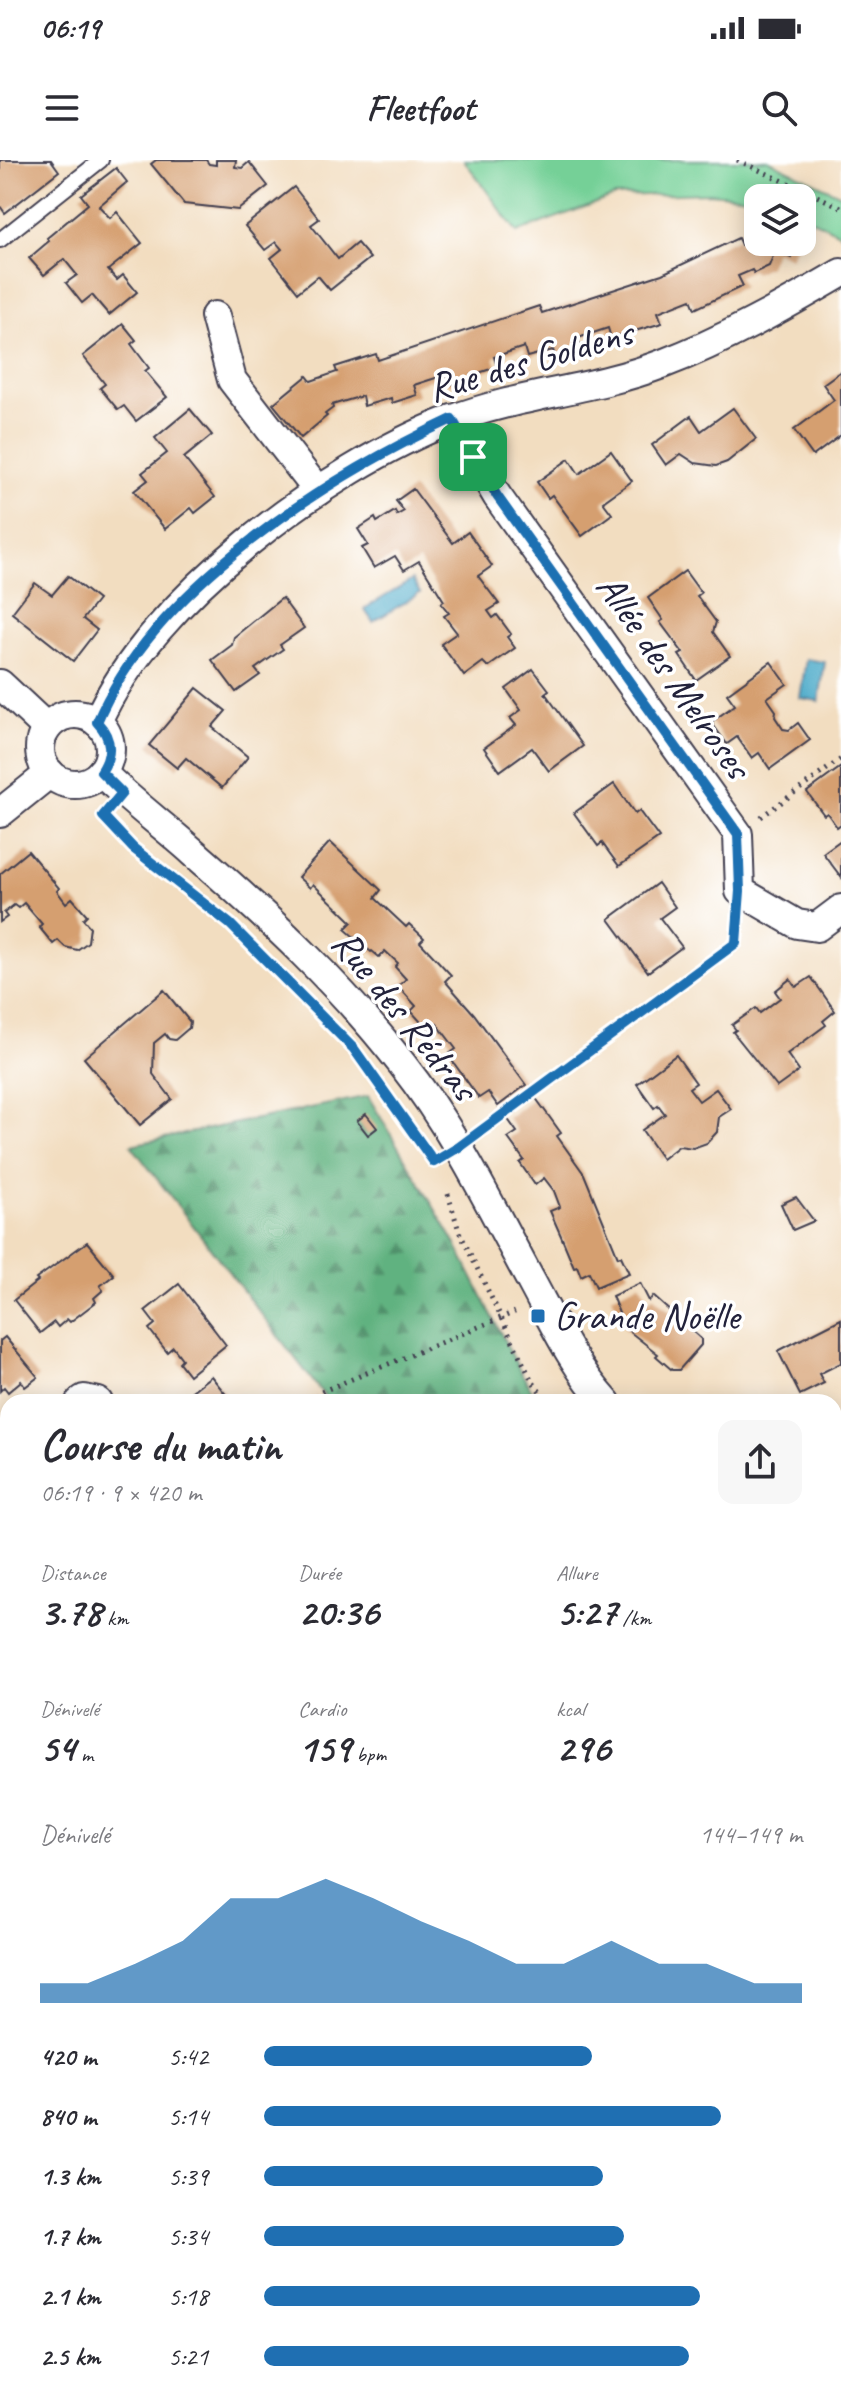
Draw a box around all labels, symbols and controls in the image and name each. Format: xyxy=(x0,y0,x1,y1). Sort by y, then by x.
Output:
text: 06:19 xyxy=(40,9,100,47)
text: Fleetfoot xyxy=(366,85,475,131)
icon: menu xyxy=(40,86,84,130)
icon: search xyxy=(757,86,801,130)
map controls xyxy=(744,184,816,256)
button: layers xyxy=(744,184,816,256)
street label: Rue des Goldens xyxy=(422,306,641,413)
pin xyxy=(439,423,507,491)
icon: arrive xyxy=(451,435,495,479)
street label: Allée des Melroses xyxy=(585,564,765,791)
street label: Rue des Rédras xyxy=(321,919,491,1113)
place label: Grande Noëlle xyxy=(554,1291,742,1341)
marker: Grande Noëlle xyxy=(529,1307,547,1325)
text: Course du matin xyxy=(40,1418,281,1473)
button: share xyxy=(718,1420,802,1504)
text: 06:19 · 9 × 420 m xyxy=(40,1476,201,1509)
text: Distance xyxy=(40,1559,106,1587)
text: Durée xyxy=(298,1559,341,1587)
text: Allure xyxy=(556,1559,598,1587)
text: 3.78 xyxy=(40,1587,102,1637)
text: 20:36 xyxy=(298,1587,379,1637)
text: 5:27 xyxy=(556,1587,617,1637)
text: km xyxy=(102,1604,129,1632)
text: /km xyxy=(617,1604,651,1632)
text: Dénivelé xyxy=(40,1695,99,1723)
text: Cardio xyxy=(298,1695,346,1723)
text: kcal xyxy=(556,1695,585,1723)
text: 54 xyxy=(40,1723,75,1773)
text: 159 xyxy=(298,1723,351,1773)
text: 296 xyxy=(556,1723,610,1773)
text: m xyxy=(75,1740,93,1768)
text: bpm xyxy=(351,1740,386,1768)
text: Dénivelé xyxy=(40,1818,110,1851)
text: 144–149 m xyxy=(699,1818,802,1851)
text: 420 m xyxy=(40,2040,96,2073)
text: 5:42 xyxy=(168,2040,208,2073)
text: 840 m xyxy=(40,2100,96,2133)
text: 5:14 xyxy=(168,2100,208,2133)
text: 1.3 km xyxy=(40,2160,100,2193)
text: 5:39 xyxy=(168,2160,208,2193)
text: 1.7 km xyxy=(40,2220,100,2253)
text: 5:34 xyxy=(168,2220,208,2253)
text: 2.1 km xyxy=(40,2280,100,2313)
text: 5:18 xyxy=(168,2280,208,2313)
text: 2.5 km xyxy=(40,2340,100,2373)
text: 5:21 xyxy=(168,2340,208,2373)

